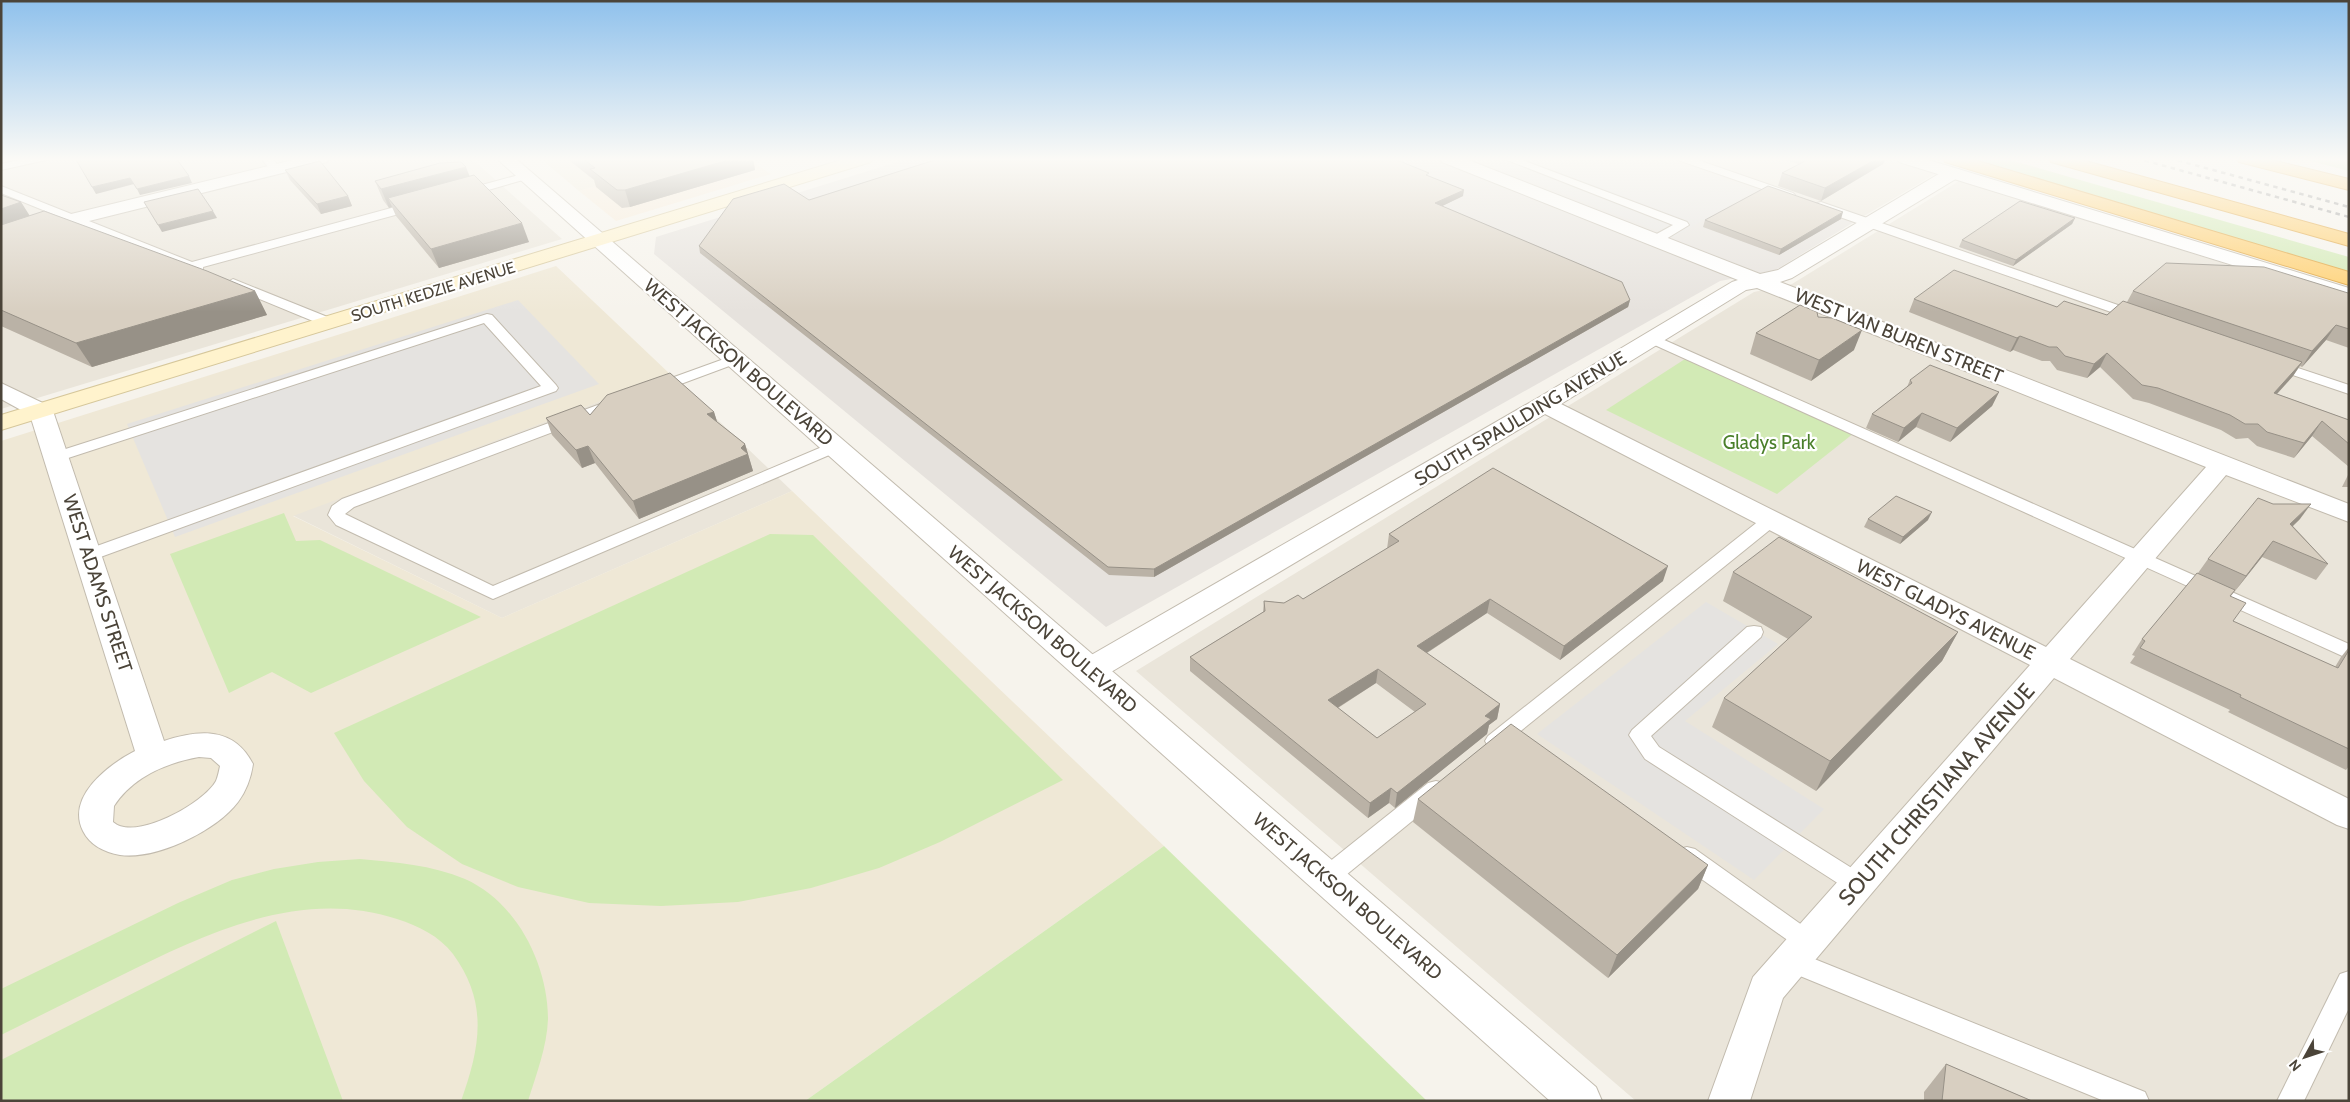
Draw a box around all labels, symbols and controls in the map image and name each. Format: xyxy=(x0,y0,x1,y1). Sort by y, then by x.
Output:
street label: SOUTH KEDZIE AVENUE xyxy=(349,257,518,326)
street label: WEST JACKSON BOULEVARD xyxy=(639,274,838,451)
street label: WEST VAN BUREN STREET xyxy=(1791,283,2006,388)
street label: SOUTH SPAULDING AVENUE xyxy=(1410,346,1630,491)
park label: Gladys Park xyxy=(1723,431,1816,454)
street label: WEST ADAMS STREET xyxy=(58,491,137,675)
street label: WEST JACKSON BOULEVARD xyxy=(943,541,1142,718)
street label: WEST GLADYS AVENUE xyxy=(1852,554,2039,665)
street label: SOUTH CHRISTIANA AVENUE xyxy=(1833,678,2040,911)
street label: WEST JACKSON BOULEVARD xyxy=(1248,808,1447,985)
north arrow xyxy=(2280,1032,2330,1082)
text: N xyxy=(2285,1056,2305,1075)

